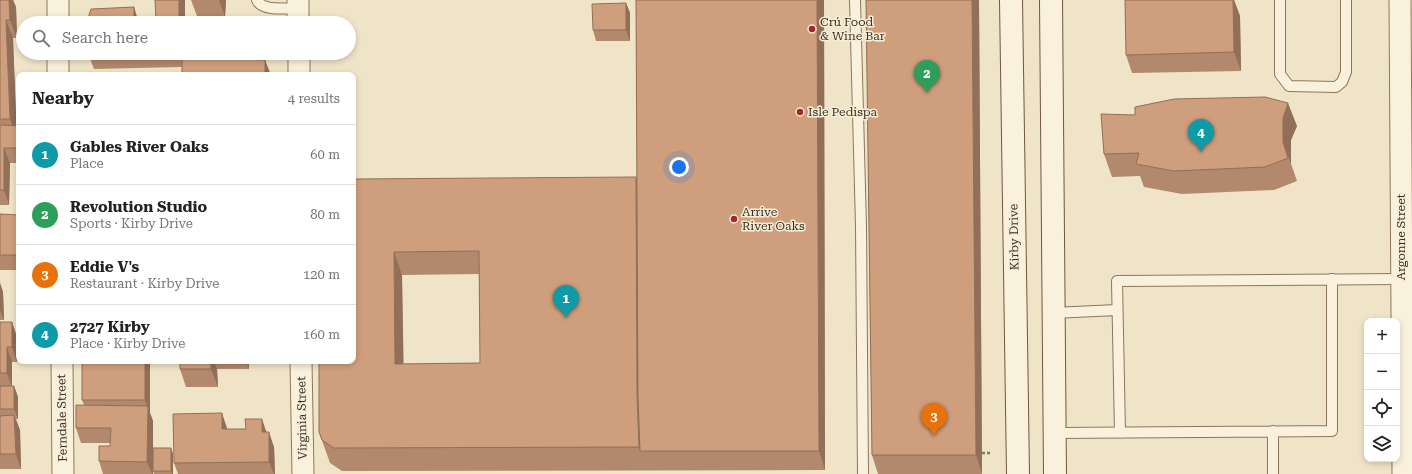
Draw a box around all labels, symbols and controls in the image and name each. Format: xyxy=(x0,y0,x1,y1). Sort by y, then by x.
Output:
place label: Crú Food & Wine Bar xyxy=(820,15,885,43)
search box xyxy=(16,16,356,60)
marker: Crú Food & Wine Bar xyxy=(807,24,817,34)
icon: search xyxy=(30,27,52,49)
text: Search here xyxy=(62,29,148,47)
pin: 2 xyxy=(914,60,940,93)
text: Nearby xyxy=(32,88,94,108)
text: 4 results xyxy=(288,91,340,106)
place label: Isle Pedispa xyxy=(808,105,878,119)
marker: Isle Pedispa xyxy=(795,107,805,117)
pin: 4 xyxy=(1188,119,1214,152)
text: Gables River Oaks xyxy=(70,138,209,156)
text: 1 xyxy=(41,147,49,162)
text: 60 m xyxy=(310,147,340,162)
text: Place xyxy=(70,156,104,171)
your location xyxy=(669,157,689,177)
street label: Argonne Street xyxy=(1394,193,1408,280)
text: Revolution Studio xyxy=(70,198,207,216)
street label: Kirby Drive xyxy=(1006,203,1022,270)
place label: Arrive River Oaks xyxy=(742,205,805,233)
text: 2 xyxy=(41,207,49,222)
text: 80 m xyxy=(310,207,340,222)
marker: Arrive River Oaks xyxy=(729,214,739,224)
text: Sports · Kirby Drive xyxy=(70,216,193,231)
text: Eddie V's xyxy=(70,258,139,276)
text: 3 xyxy=(41,267,49,282)
text: 120 m xyxy=(303,267,340,282)
text: Restaurant · Kirby Drive xyxy=(70,276,219,291)
pin: 1 xyxy=(553,285,579,318)
text: 2727 Kirby xyxy=(70,318,150,336)
map controls xyxy=(1364,318,1400,462)
button: + xyxy=(1364,318,1400,354)
text: 4 xyxy=(41,327,49,342)
text: 160 m xyxy=(303,327,340,342)
text: Place · Kirby Drive xyxy=(70,336,185,351)
button: − xyxy=(1364,354,1400,390)
street label: Ferndale Street xyxy=(54,373,70,462)
street label: Virginia Street xyxy=(294,376,310,460)
button: locate xyxy=(1364,390,1400,426)
pin: 3 xyxy=(921,403,947,436)
button: layers xyxy=(1364,426,1400,462)

